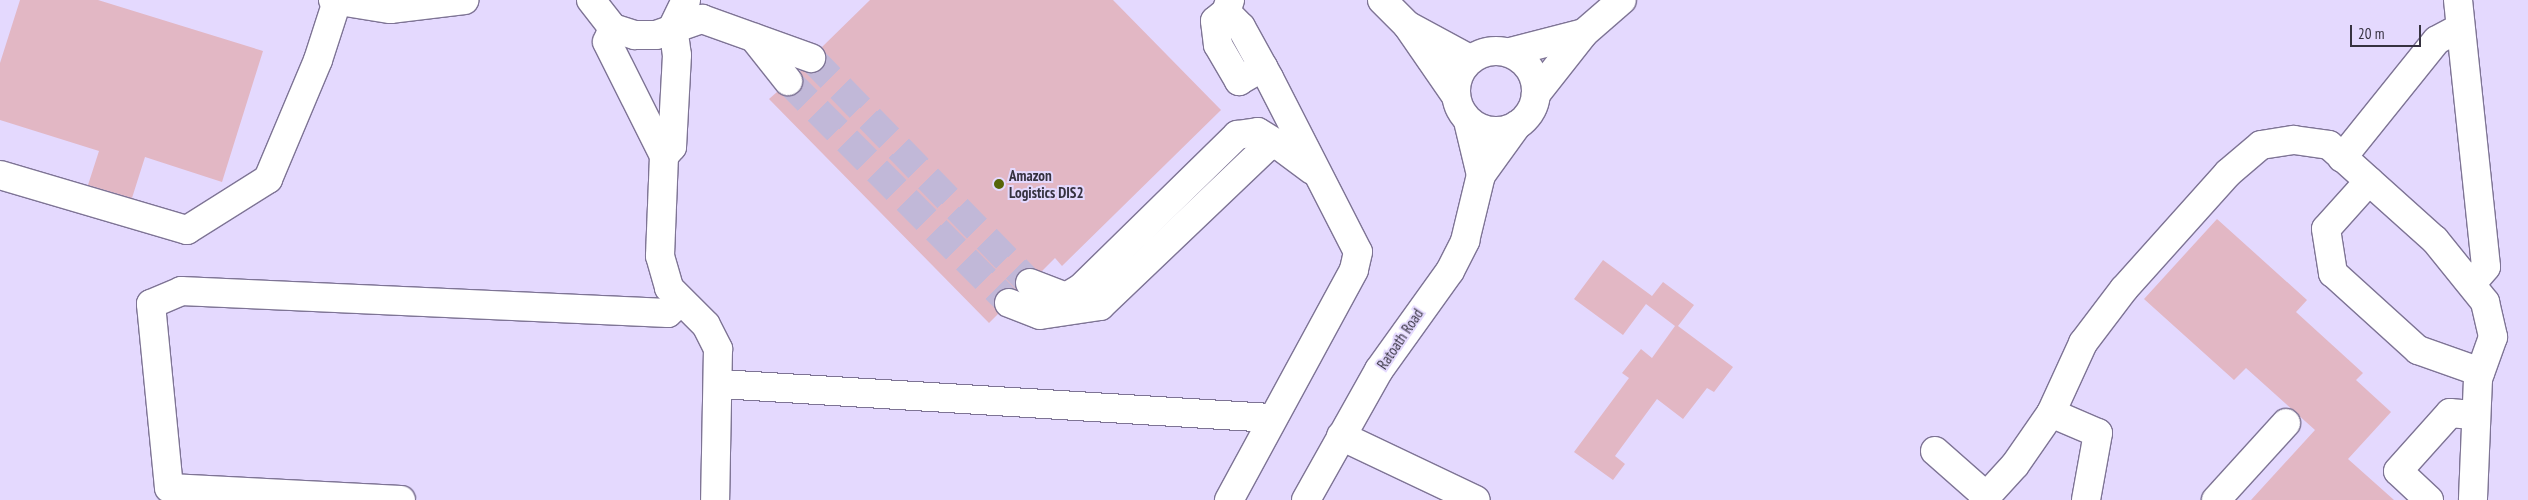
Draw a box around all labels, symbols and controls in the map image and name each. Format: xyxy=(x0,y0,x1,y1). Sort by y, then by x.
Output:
scale bar xyxy=(2353,15,2424,47)
text: 20 m xyxy=(2358,24,2384,43)
place label: Amazon Logistics DIS2 xyxy=(1009,166,1084,201)
marker: Amazon Logistics DIS2 xyxy=(993,178,1005,190)
street label: Ratoath Road xyxy=(1373,305,1427,373)

